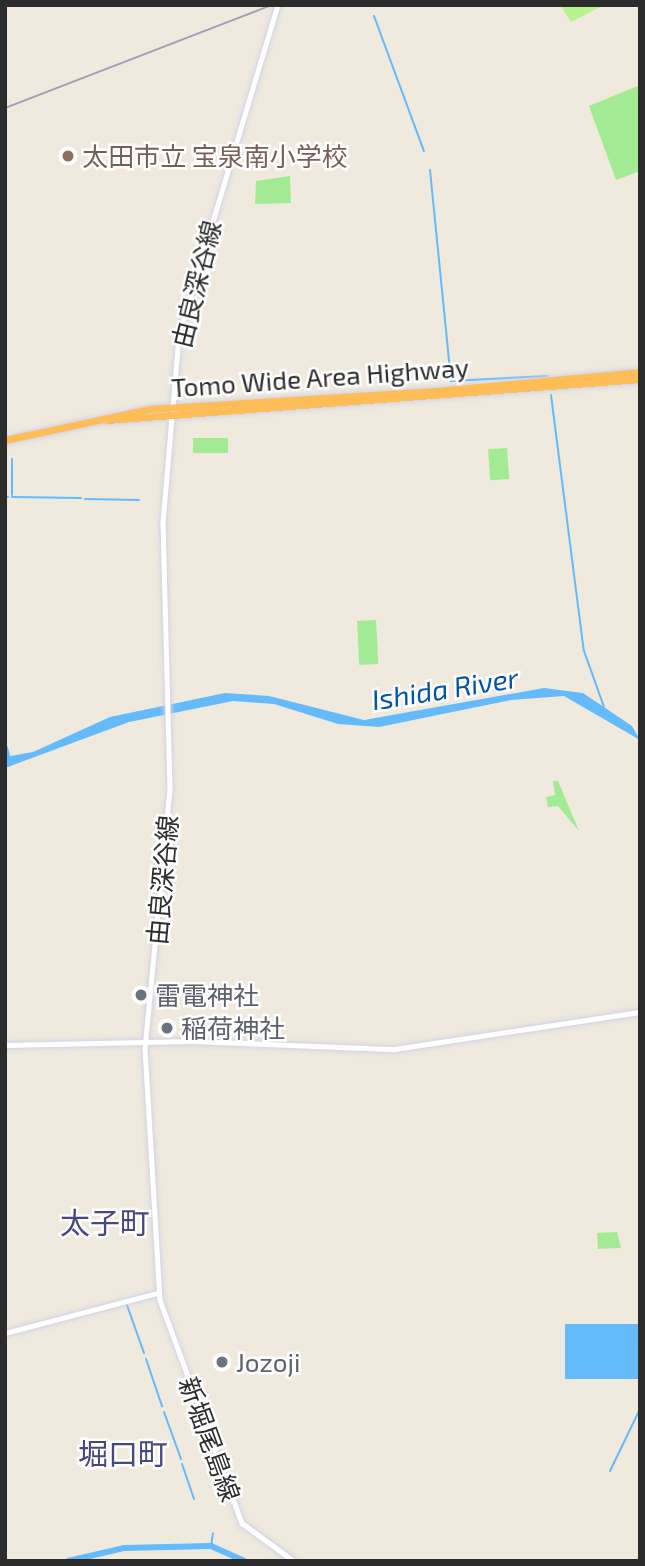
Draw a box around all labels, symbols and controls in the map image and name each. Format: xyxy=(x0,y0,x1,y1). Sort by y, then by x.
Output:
place label: 太田市立 宝泉南小学校 xyxy=(82,140,348,172)
marker: 太田市立 宝泉南小学校 xyxy=(60,148,76,164)
street label: 由良深谷線 xyxy=(165,217,227,351)
street label: Tomo Wide Area Highway xyxy=(170,351,470,403)
water label: Ishida River xyxy=(369,660,521,716)
street label: 由良深谷線 xyxy=(141,814,183,946)
place label: 雷電神社 xyxy=(155,979,259,1011)
marker: 雷電神社 xyxy=(133,987,149,1003)
place label: 稲荷神社 xyxy=(181,1012,285,1044)
marker: 稲荷神社 xyxy=(159,1020,175,1036)
district label: 太子町 xyxy=(60,1204,150,1240)
place label: Jozoji xyxy=(236,1346,301,1378)
marker: Jozoji xyxy=(214,1354,230,1370)
street label: 新堀尾島線 xyxy=(173,1373,247,1505)
district label: 堀口町 xyxy=(78,1435,168,1471)

